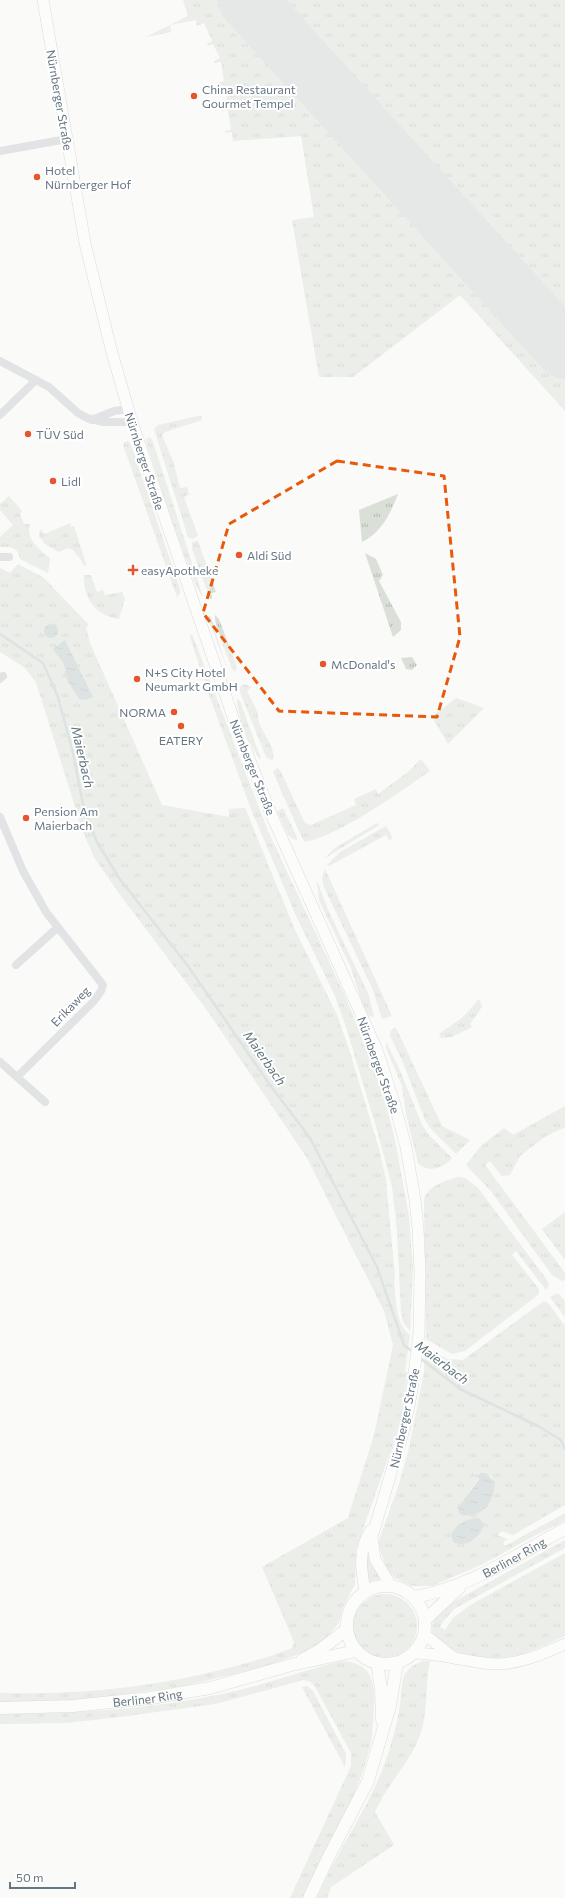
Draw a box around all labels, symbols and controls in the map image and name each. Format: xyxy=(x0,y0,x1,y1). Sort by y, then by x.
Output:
street label: Nürnberger Straße xyxy=(44,49,76,151)
place label: China Restaurant Gourmet Tempel xyxy=(202,82,296,110)
marker: China Restaurant Gourmet Tempel xyxy=(189,91,199,101)
place label: Hotel Nürnberger Hof xyxy=(45,163,132,191)
marker: Hotel Nürnberger Hof xyxy=(32,172,42,182)
street label: Nürnberger Straße xyxy=(123,410,167,512)
place label: TÜV Süd xyxy=(36,427,84,441)
marker: TÜV Süd xyxy=(23,429,33,439)
place label: Lidl xyxy=(61,474,81,488)
marker: Lidl xyxy=(48,476,58,486)
place label: Aldi Süd xyxy=(247,548,291,562)
marker: Aldi Süd xyxy=(234,550,244,560)
place label: easyApotheke xyxy=(141,563,218,577)
marker: easyApotheke xyxy=(128,565,138,575)
place label: McDonald's xyxy=(331,657,395,671)
marker: McDonald's xyxy=(318,659,328,669)
place label: N+S City Hotel Neumarkt GmbH xyxy=(145,665,238,693)
marker: N+S City Hotel Neumarkt GmbH xyxy=(132,674,142,684)
place label: NORMA xyxy=(119,705,166,719)
marker: NORMA xyxy=(169,707,179,717)
street label: Nürnberger Straße xyxy=(227,717,279,817)
marker: EATERY xyxy=(176,721,186,731)
water label: Maierbach xyxy=(68,725,98,789)
place label: EATERY xyxy=(159,733,204,747)
place label: Pension Am Maierbach xyxy=(34,804,98,832)
marker: Pension Am Maierbach xyxy=(21,813,31,823)
street label: Erikaweg xyxy=(48,983,93,1029)
street label: Nürnberger Straße xyxy=(355,1015,403,1115)
water label: Maierbach xyxy=(240,1028,290,1088)
water label: Maierbach xyxy=(412,1337,472,1387)
street label: Nürnberger Straße xyxy=(387,1367,421,1469)
street label: Berliner Ring xyxy=(480,1534,548,1580)
street label: Berliner Ring xyxy=(112,1686,184,1709)
scale bar xyxy=(10,1864,75,1890)
text: 50 m xyxy=(16,1870,44,1884)

